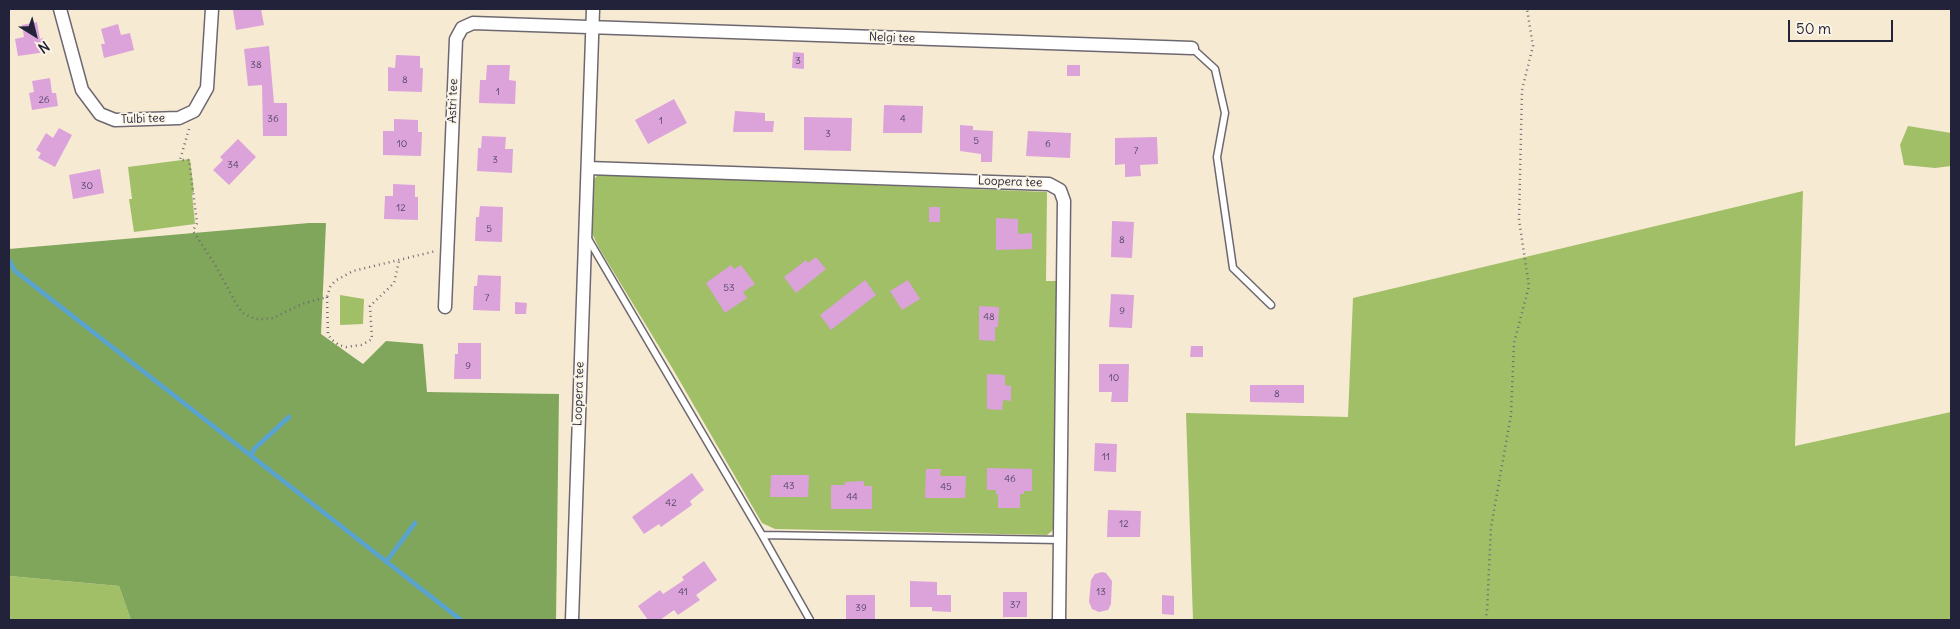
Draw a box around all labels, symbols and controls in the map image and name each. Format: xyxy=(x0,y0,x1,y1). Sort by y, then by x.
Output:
north arrow xyxy=(10,10,60,60)
scale bar xyxy=(1790,10,1895,42)
text: 50 m xyxy=(1796,19,1831,38)
street label: Nelgi tee xyxy=(869,30,915,46)
text: N xyxy=(35,37,53,57)
house number: 3 xyxy=(795,55,801,67)
house number: 38 xyxy=(250,59,262,71)
house number: 8 xyxy=(402,74,408,86)
street label: Astri tee xyxy=(445,79,461,123)
house number: 1 xyxy=(496,86,500,98)
house number: 26 xyxy=(38,94,50,106)
street label: Tulbi tee xyxy=(121,111,165,127)
house number: 36 xyxy=(267,113,279,125)
house number: 4 xyxy=(900,113,906,125)
house number: 1 xyxy=(659,115,663,127)
house number: 3 xyxy=(825,128,831,140)
house number: 5 xyxy=(973,135,979,147)
house number: 10 xyxy=(397,138,407,150)
house number: 6 xyxy=(1045,138,1051,150)
house number: 7 xyxy=(1134,145,1138,157)
house number: 3 xyxy=(492,154,498,166)
house number: 34 xyxy=(227,159,239,171)
street label: Loopera tee xyxy=(978,174,1042,190)
house number: 30 xyxy=(81,180,93,192)
house number: 12 xyxy=(396,202,406,214)
house number: 5 xyxy=(486,223,492,235)
house number: 8 xyxy=(1119,234,1125,246)
house number: 53 xyxy=(723,282,735,294)
house number: 7 xyxy=(485,292,489,304)
house number: 9 xyxy=(1119,305,1125,317)
house number: 48 xyxy=(983,311,995,323)
house number: 9 xyxy=(465,360,471,372)
street label: Loopera tee xyxy=(571,362,587,426)
house number: 10 xyxy=(1109,372,1119,384)
house number: 8 xyxy=(1274,388,1280,400)
house number: 11 xyxy=(1102,451,1110,463)
house number: 46 xyxy=(1004,473,1016,485)
house number: 43 xyxy=(783,480,795,492)
house number: 45 xyxy=(940,481,952,493)
house number: 44 xyxy=(846,491,858,503)
house number: 42 xyxy=(665,497,677,509)
house number: 12 xyxy=(1119,518,1129,530)
house number: 41 xyxy=(678,586,688,598)
house number: 13 xyxy=(1096,586,1106,598)
house number: 37 xyxy=(1010,599,1020,611)
house number: 39 xyxy=(855,602,867,614)

